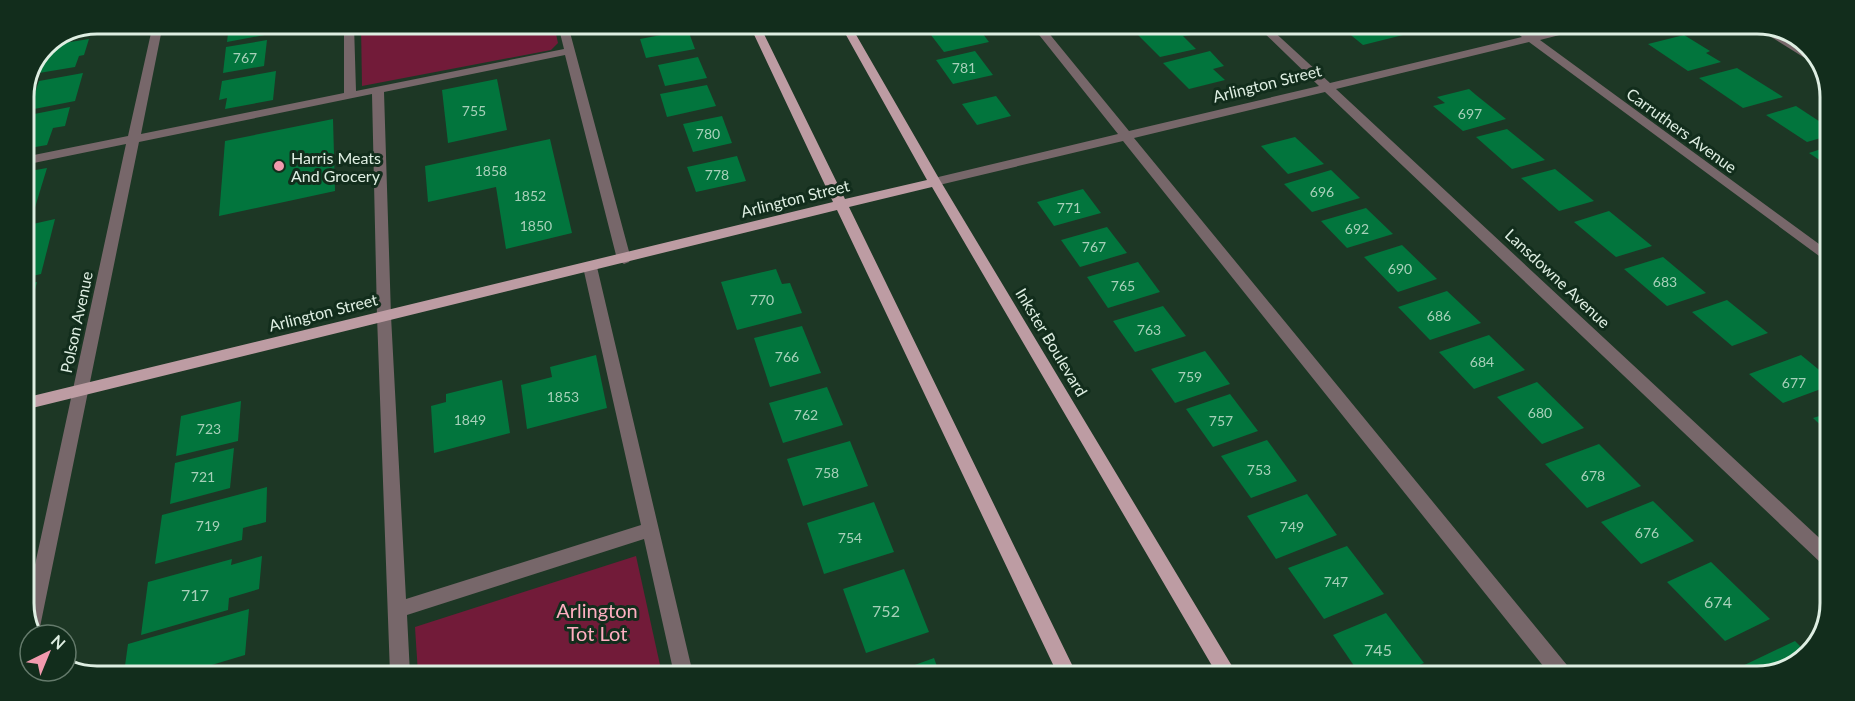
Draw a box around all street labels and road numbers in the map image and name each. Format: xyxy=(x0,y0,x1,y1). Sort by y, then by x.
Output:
street label: Arlington Street xyxy=(1211,60,1324,106)
street label: Carruthers Avenue xyxy=(1623,84,1741,176)
street label: Arlington Street xyxy=(739,175,852,221)
street label: Lansdowne Avenue xyxy=(1502,225,1614,331)
street label: Polson Avenue xyxy=(56,269,96,375)
street label: Inkster Boulevard xyxy=(1012,284,1092,400)
street label: Arlington Street xyxy=(267,289,380,335)

